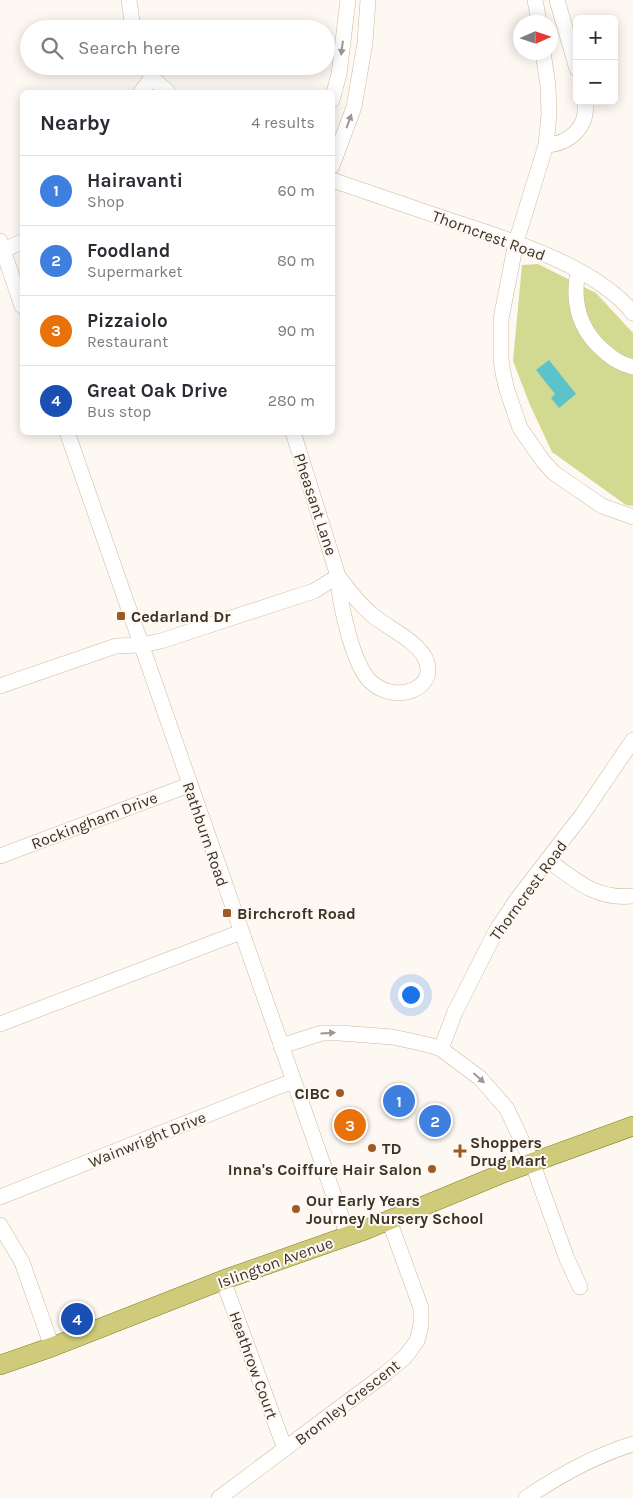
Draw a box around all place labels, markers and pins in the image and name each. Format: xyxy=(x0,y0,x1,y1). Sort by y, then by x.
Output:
place label: Cedarland Dr xyxy=(131,607,231,626)
marker: Cedarland Dr xyxy=(115,610,127,622)
place label: Birchcroft Road xyxy=(237,904,356,923)
marker: Birchcroft Road xyxy=(221,907,233,919)
pin: 1 xyxy=(383,1082,415,1120)
place label: CIBC xyxy=(294,1084,330,1103)
marker: CIBC xyxy=(334,1087,346,1099)
pin: 2 xyxy=(419,1102,451,1140)
pin: 3 xyxy=(334,1106,366,1144)
place label: Shoppers Drug Mart xyxy=(470,1133,547,1170)
place label: TD xyxy=(382,1139,402,1158)
marker: TD xyxy=(366,1142,378,1154)
marker: Shoppers Drug Mart xyxy=(454,1145,466,1157)
place label: Inna's Coiffure Hair Salon xyxy=(228,1160,422,1179)
marker: Inna's Coiffure Hair Salon xyxy=(426,1163,438,1175)
place label: Our Early Years Journey Nursery School xyxy=(306,1191,484,1228)
marker: Our Early Years Journey Nursery School xyxy=(290,1203,302,1215)
pin: 4 xyxy=(61,1300,93,1338)

